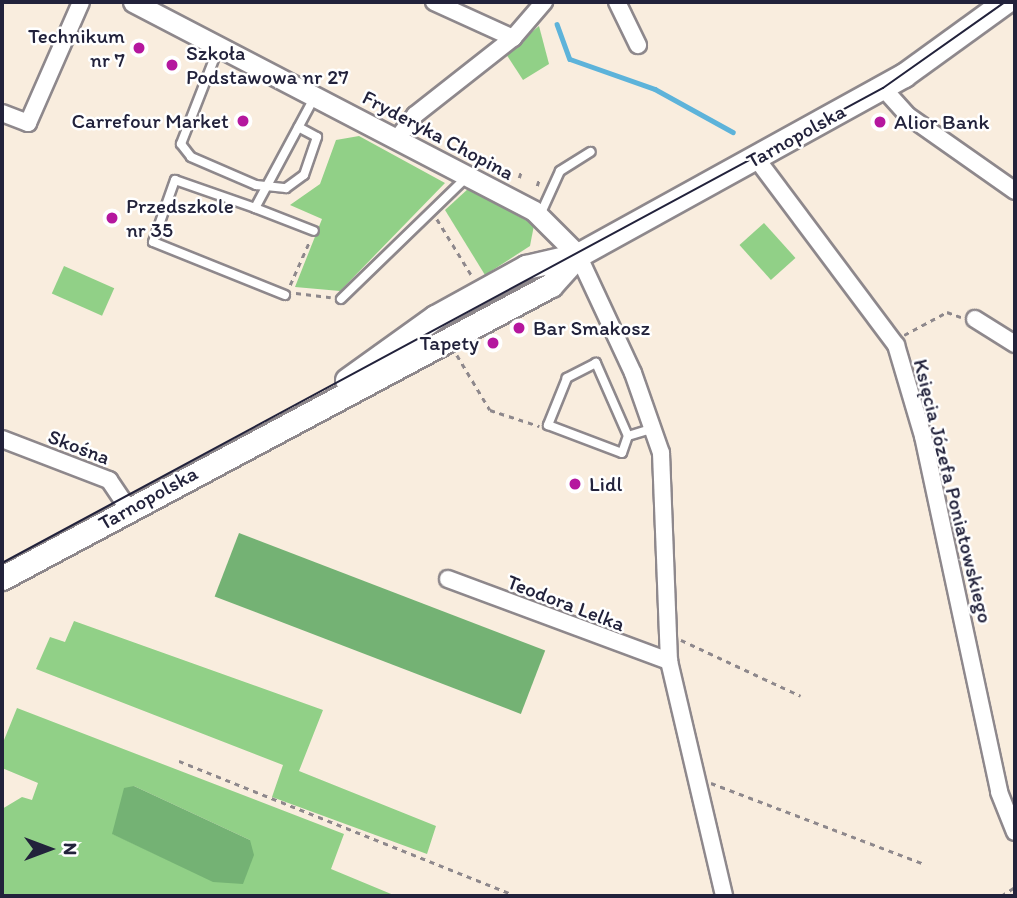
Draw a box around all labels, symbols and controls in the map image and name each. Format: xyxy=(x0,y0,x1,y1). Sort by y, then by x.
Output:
place label: Technikum nr 7 xyxy=(28,23,125,73)
marker: Technikum nr 7 xyxy=(131,40,147,56)
place label: Szkoła Podstawowa nr 27 xyxy=(186,40,348,90)
marker: Szkoła Podstawowa nr 27 xyxy=(164,57,180,73)
street label: Fryderyka Chopina xyxy=(358,84,518,186)
street label: Tarnopolska xyxy=(742,98,850,174)
place label: Carrefour Market xyxy=(71,108,229,134)
place label: Alior Bank xyxy=(894,109,989,135)
marker: Carrefour Market xyxy=(235,113,251,129)
marker: Alior Bank xyxy=(872,114,888,130)
place label: Przedszkole nr 35 xyxy=(126,193,234,243)
marker: Przedszkole nr 35 xyxy=(104,210,120,226)
place label: Bar Smakosz xyxy=(533,315,652,341)
marker: Bar Smakosz xyxy=(511,320,527,336)
place label: Tapety xyxy=(419,330,479,356)
marker: Tapety xyxy=(485,335,501,351)
street label: Księcia Józefa Poniatowskiego xyxy=(908,356,998,626)
street label: Skośna xyxy=(45,424,113,470)
street label: Tarnopolska xyxy=(94,460,202,536)
place label: Lidl xyxy=(589,471,623,497)
marker: Lidl xyxy=(567,476,583,492)
street label: Teodora Lelka xyxy=(504,569,628,637)
north arrow xyxy=(14,814,84,884)
text: N xyxy=(59,843,82,855)

